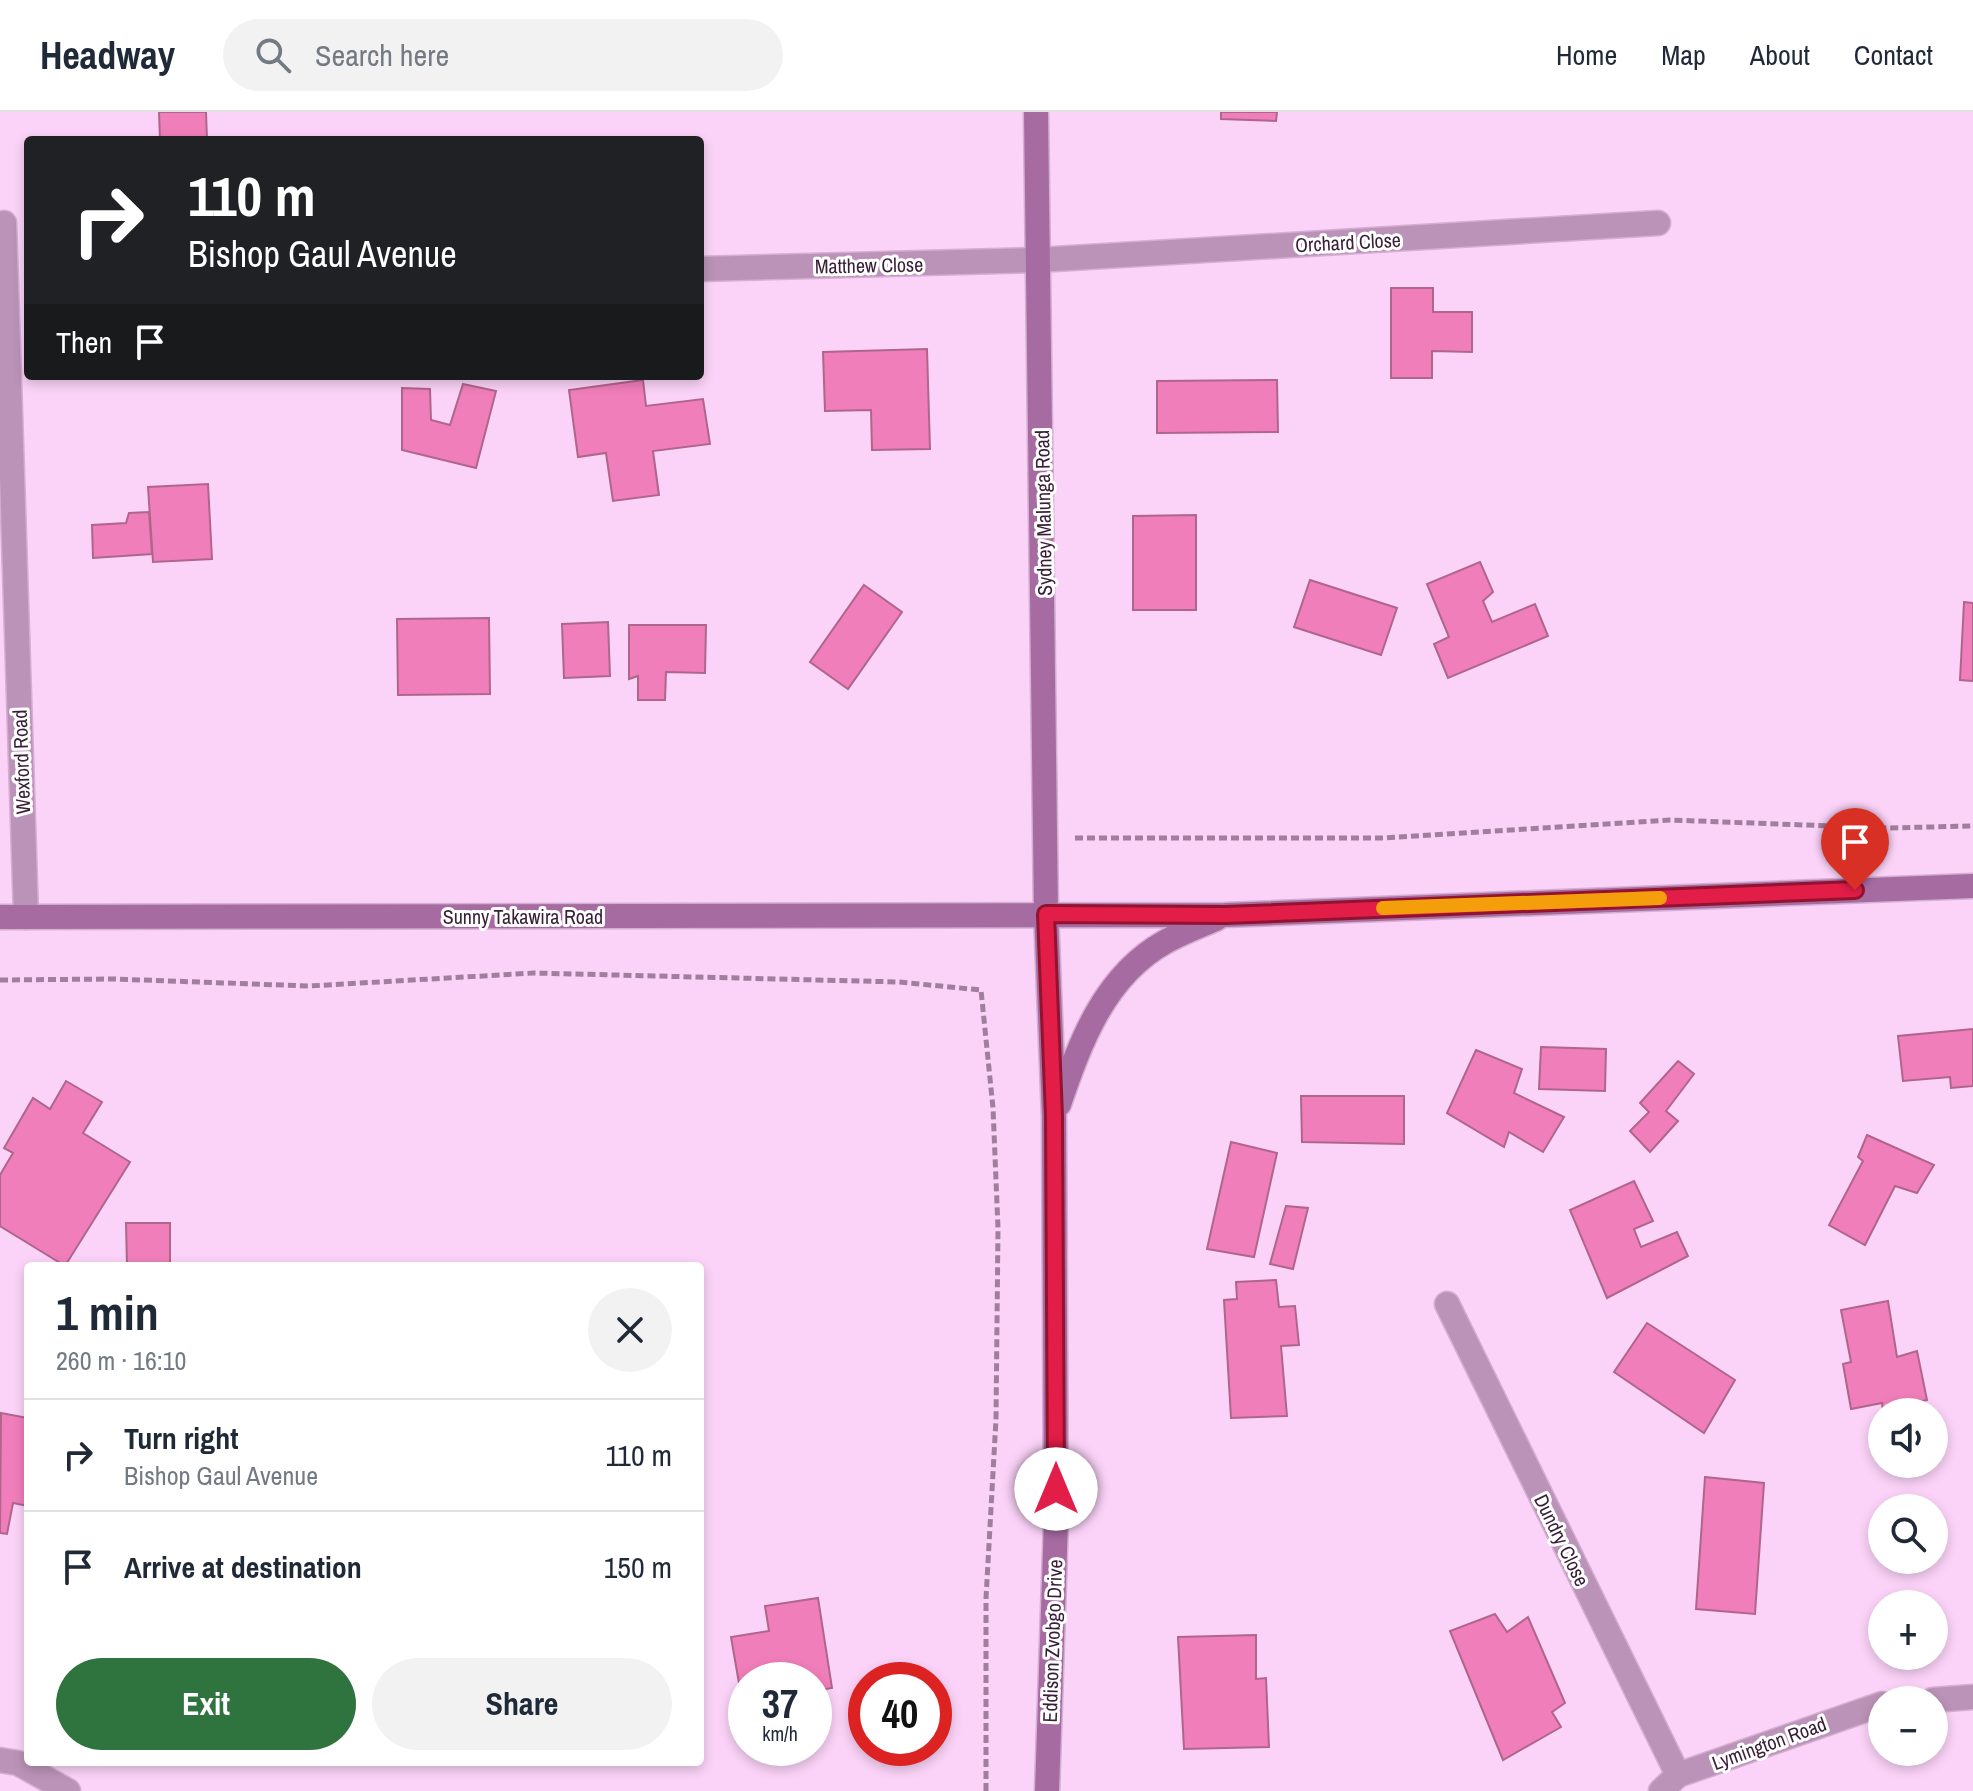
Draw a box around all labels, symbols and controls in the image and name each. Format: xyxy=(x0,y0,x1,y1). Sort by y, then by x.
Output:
search box xyxy=(223,19,783,91)
text: Headway xyxy=(40,30,175,81)
icon: search xyxy=(251,33,295,77)
text: Search here xyxy=(315,35,449,75)
text: Home xyxy=(1556,36,1617,74)
text: Map xyxy=(1661,36,1706,74)
text: About xyxy=(1750,36,1810,74)
text: Contact xyxy=(1854,36,1933,74)
text: 110 m xyxy=(188,158,316,233)
icon: right xyxy=(56,168,160,272)
street label: Orchard Close xyxy=(1294,226,1402,258)
text: Bishop Gaul Avenue xyxy=(188,230,457,278)
street label: Matthew Close xyxy=(815,251,923,279)
icon: arrive xyxy=(128,320,172,364)
text: Then xyxy=(56,322,112,362)
street label: Sydney Malunga Road xyxy=(1028,430,1058,596)
street label: Wexford Road xyxy=(6,709,36,815)
pin xyxy=(1821,808,1889,890)
icon: arrive xyxy=(1833,820,1877,864)
street label: Sunny Takawira Road xyxy=(443,903,603,930)
text: 1 min xyxy=(56,1280,159,1345)
button: close xyxy=(588,1288,672,1372)
text: 260 m · 16:10 xyxy=(56,1343,186,1378)
map controls xyxy=(1868,1398,1948,1766)
button: sound xyxy=(1868,1398,1948,1478)
text: Turn right xyxy=(124,1418,238,1458)
icon: right xyxy=(56,1433,100,1477)
text: 110 m xyxy=(605,1435,672,1475)
position arrow xyxy=(1014,1447,1098,1531)
text: Bishop Gaul Avenue xyxy=(124,1458,318,1493)
street label: Dundry Close xyxy=(1528,1489,1596,1591)
button: search xyxy=(1868,1494,1948,1574)
icon: arrive xyxy=(56,1545,100,1589)
text: Arrive at destination xyxy=(124,1547,362,1587)
text: 150 m xyxy=(604,1547,672,1587)
street label: Eddison Zvobgo Drive xyxy=(1036,1559,1068,1723)
button: + xyxy=(1868,1590,1948,1670)
button: Exit xyxy=(56,1658,356,1750)
button: Share xyxy=(372,1658,672,1750)
speed limit sign: 40 xyxy=(848,1662,952,1766)
text: 37 xyxy=(762,1677,798,1730)
button: − xyxy=(1868,1686,1948,1766)
street label: Lymington Road xyxy=(1708,1710,1830,1776)
text: km/h xyxy=(762,1720,798,1747)

